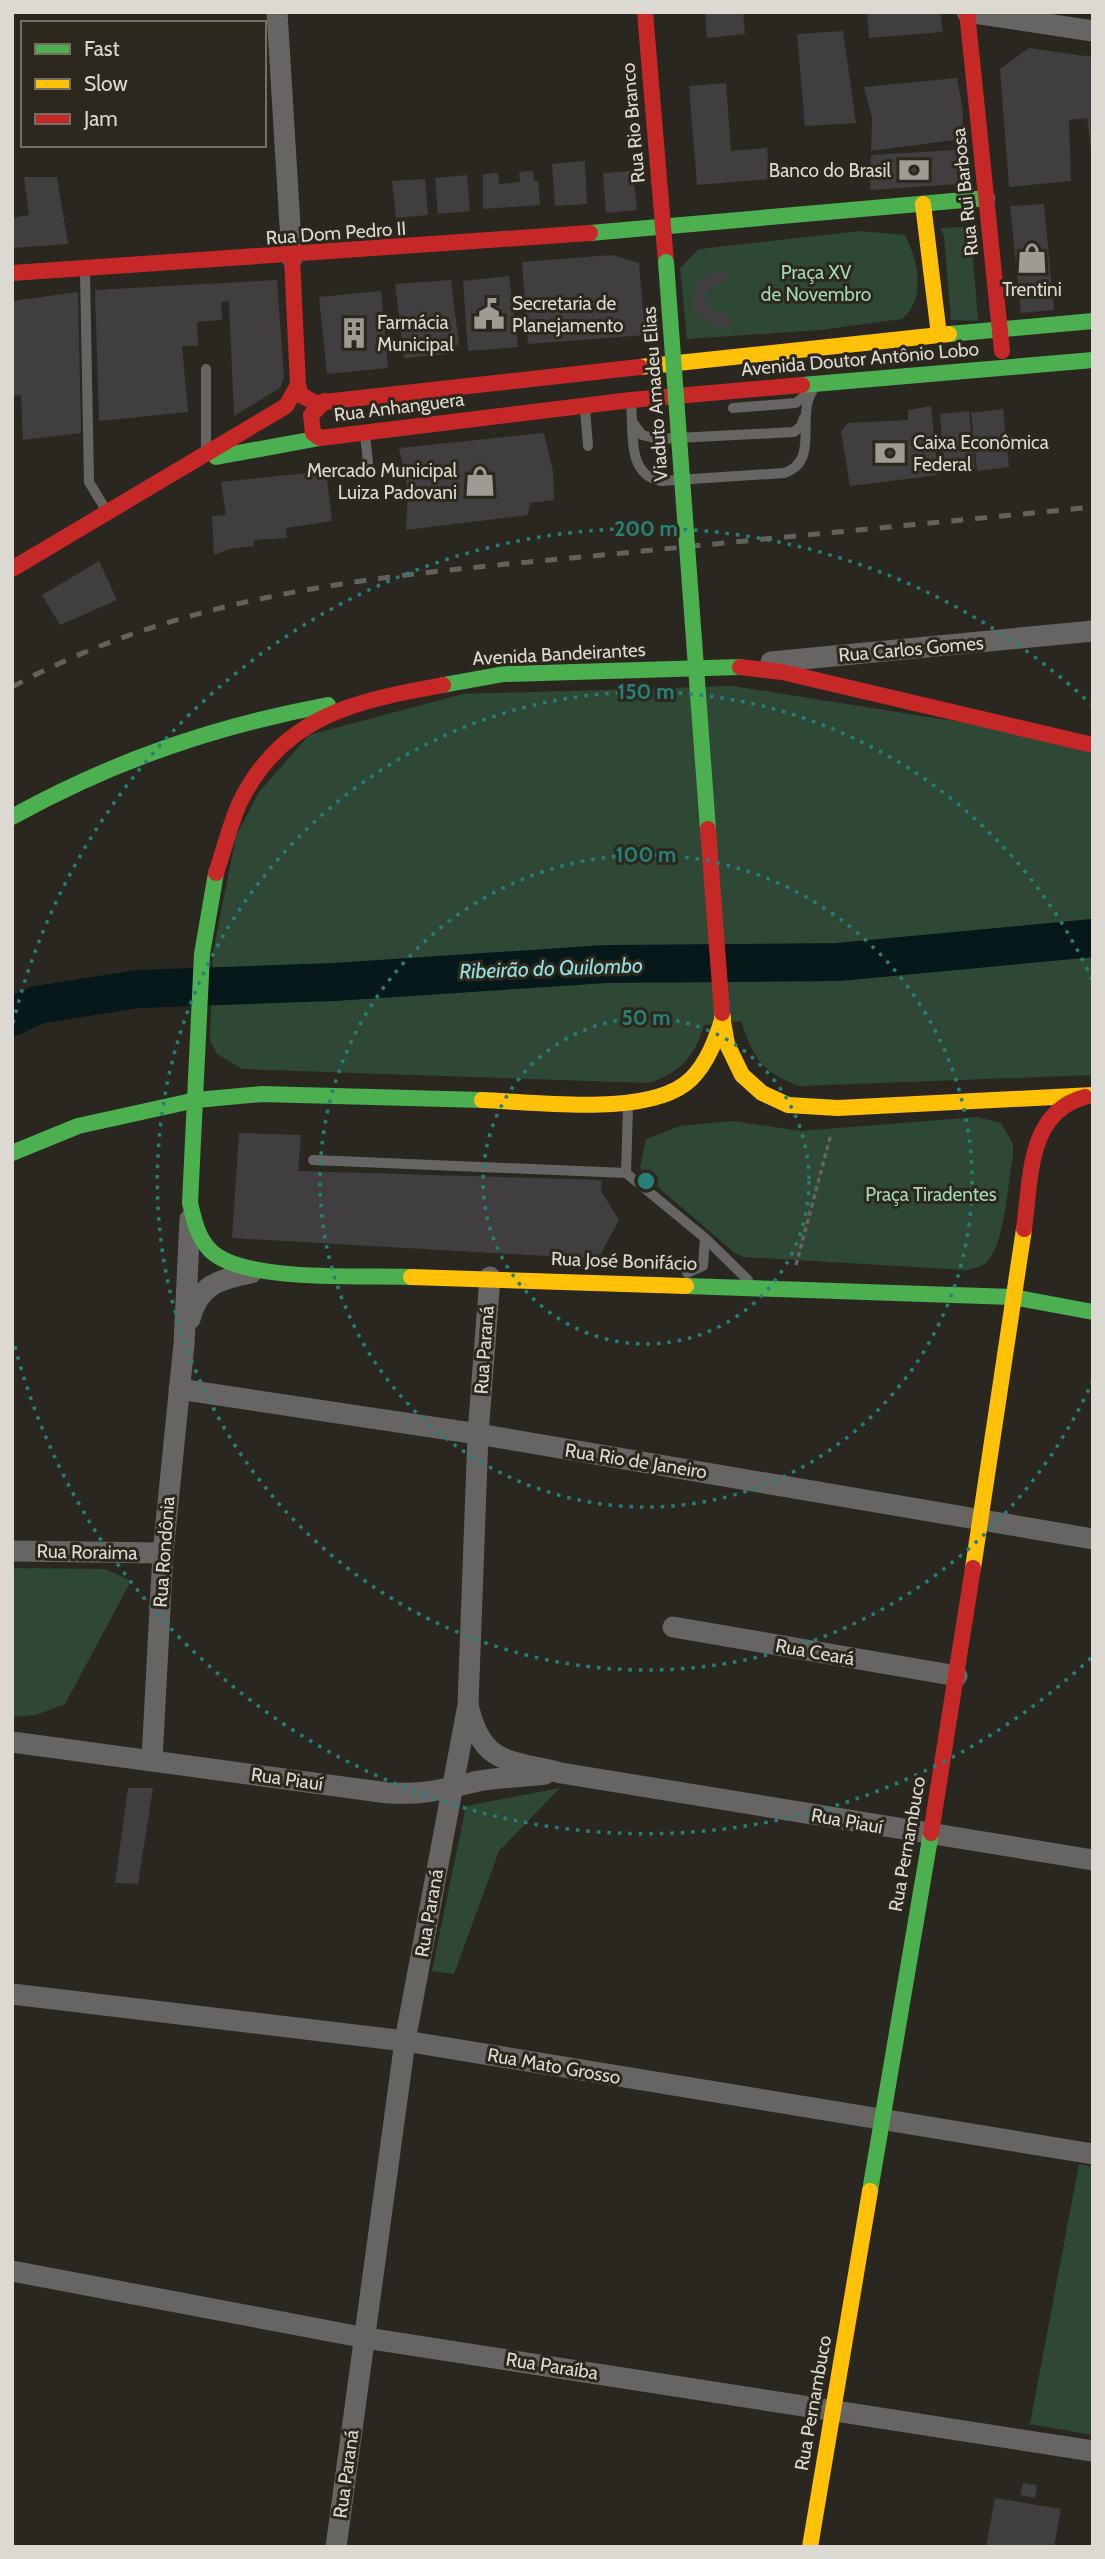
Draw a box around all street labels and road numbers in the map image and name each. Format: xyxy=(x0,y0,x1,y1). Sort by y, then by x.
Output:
street label: Rua Rio Branco xyxy=(616,62,650,184)
street label: Rua Rui Barbosa xyxy=(947,127,983,257)
street label: Rua Dom Pedro II xyxy=(265,217,407,249)
street label: Viaduto Amadeu Elias xyxy=(637,306,673,482)
street label: Avenida Doutor Antônio Lobo xyxy=(740,337,980,381)
street label: Rua Anhanguera xyxy=(333,388,465,426)
street label: Rua Carlos Gomes xyxy=(837,631,985,667)
street label: Avenida Bandeirantes xyxy=(472,638,646,670)
street label: Rua José Bonifácio xyxy=(550,1247,698,1275)
street label: Rua Paraná xyxy=(469,1305,499,1395)
street label: Rua Rio de Janeiro xyxy=(563,1438,709,1484)
street label: Rua Rondônia xyxy=(149,1496,179,1608)
street label: Rua Roraima xyxy=(36,1540,138,1564)
street label: Rua Ceará xyxy=(774,1634,856,1670)
street label: Rua Piauí xyxy=(250,1763,324,1795)
street label: Rua Pernambuco xyxy=(884,1775,930,1913)
street label: Rua Piauí xyxy=(809,1803,885,1839)
street label: Rua Paraná xyxy=(410,1867,448,1959)
street label: Rua Mato Grosso xyxy=(486,2043,622,2089)
street label: Rua Pernambuco xyxy=(790,2334,836,2472)
street label: Rua Paraíba xyxy=(504,2347,600,2385)
street label: Rua Paraná xyxy=(328,2428,364,2520)

